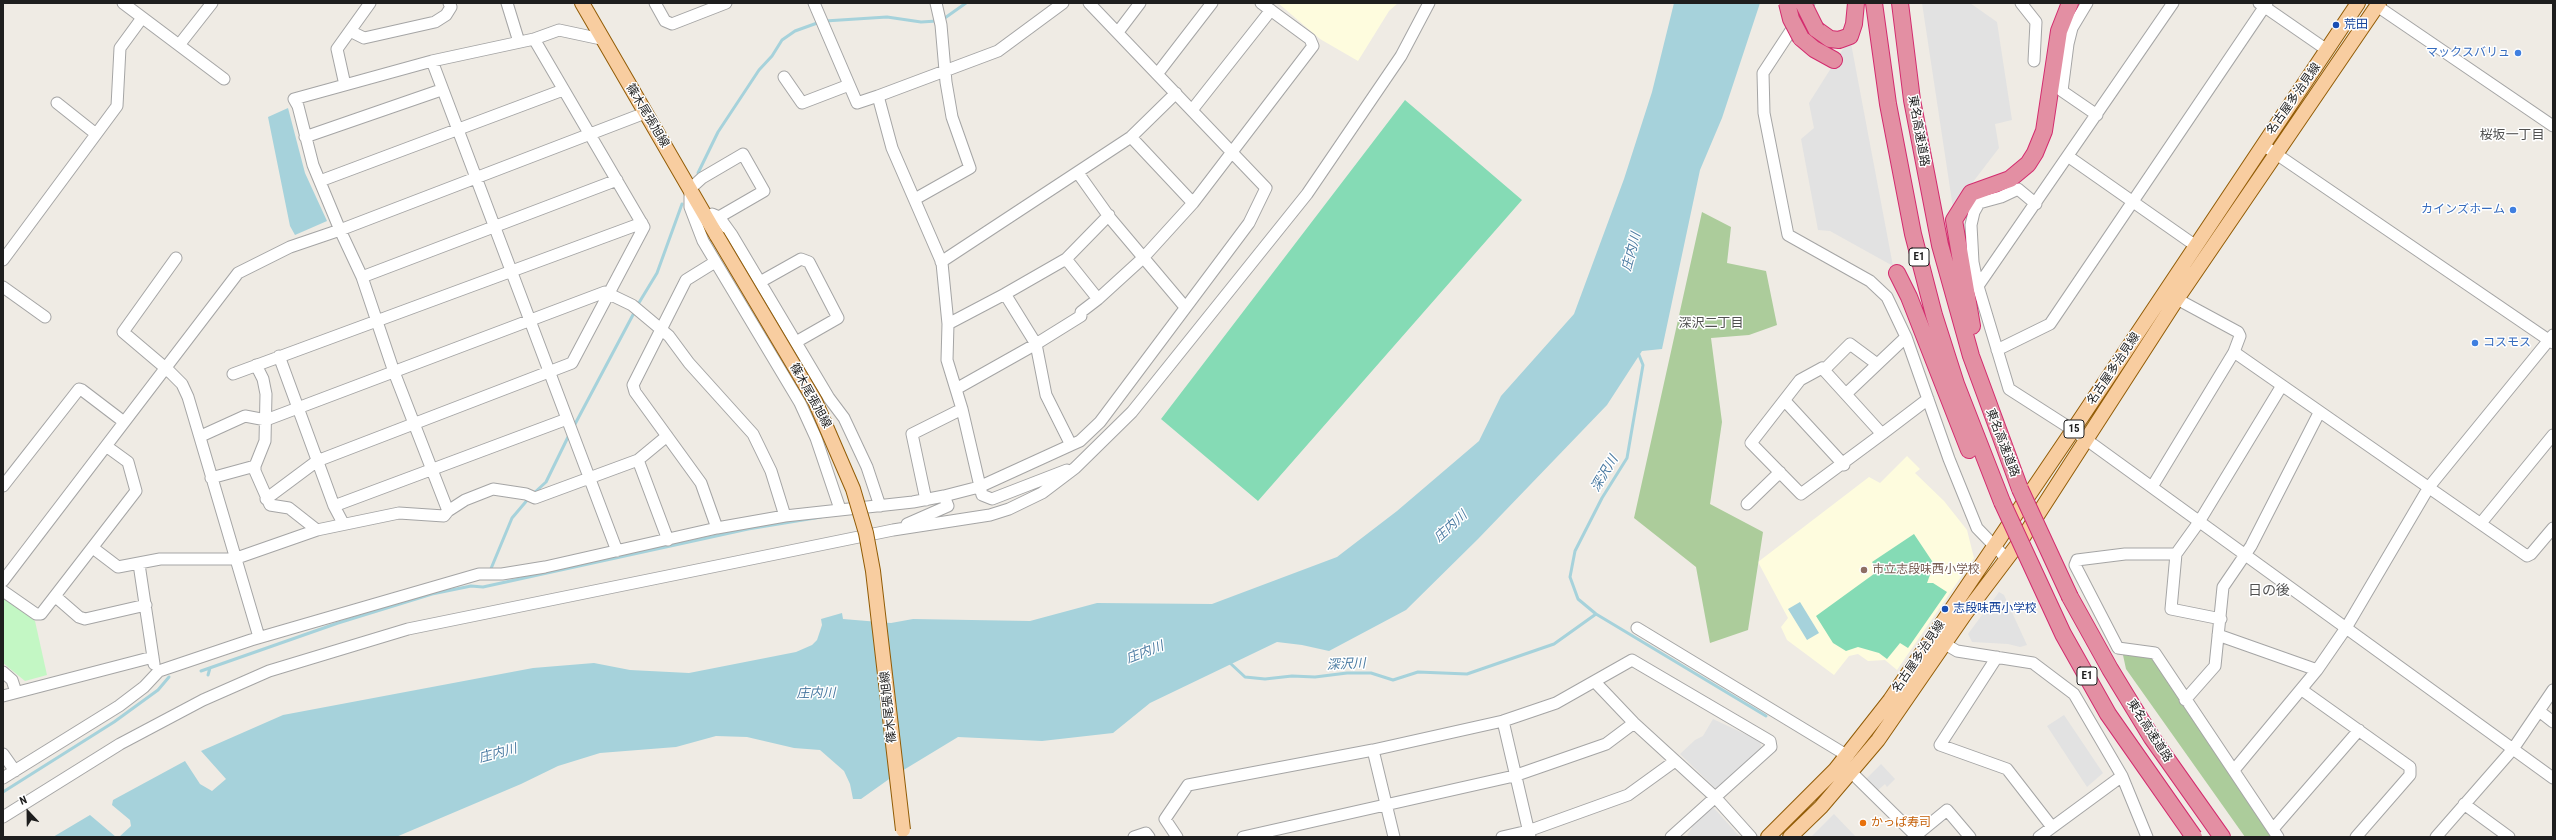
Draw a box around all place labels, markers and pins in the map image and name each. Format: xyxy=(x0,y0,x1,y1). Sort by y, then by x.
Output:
place label: 荒田 xyxy=(2344,18,2368,32)
marker: 荒田 xyxy=(2331,20,2341,30)
place label: マックスバリュ xyxy=(2426,46,2510,60)
marker: マックスバリュ xyxy=(2513,48,2523,58)
place label: カインズホーム xyxy=(2421,203,2505,217)
marker: カインズホーム xyxy=(2508,205,2518,215)
place label: コスモス xyxy=(2483,336,2531,350)
marker: コスモス xyxy=(2470,338,2480,348)
place label: 市立志段味西小学校 xyxy=(1872,563,1980,577)
marker: 市立志段味西小学校 xyxy=(1859,565,1869,575)
place label: 志段味西小学校 xyxy=(1953,602,2037,616)
marker: 志段味西小学校 xyxy=(1940,604,1950,614)
place label: かっぱ寿司 xyxy=(1871,816,1931,830)
marker: かっぱ寿司 xyxy=(1858,818,1868,828)

